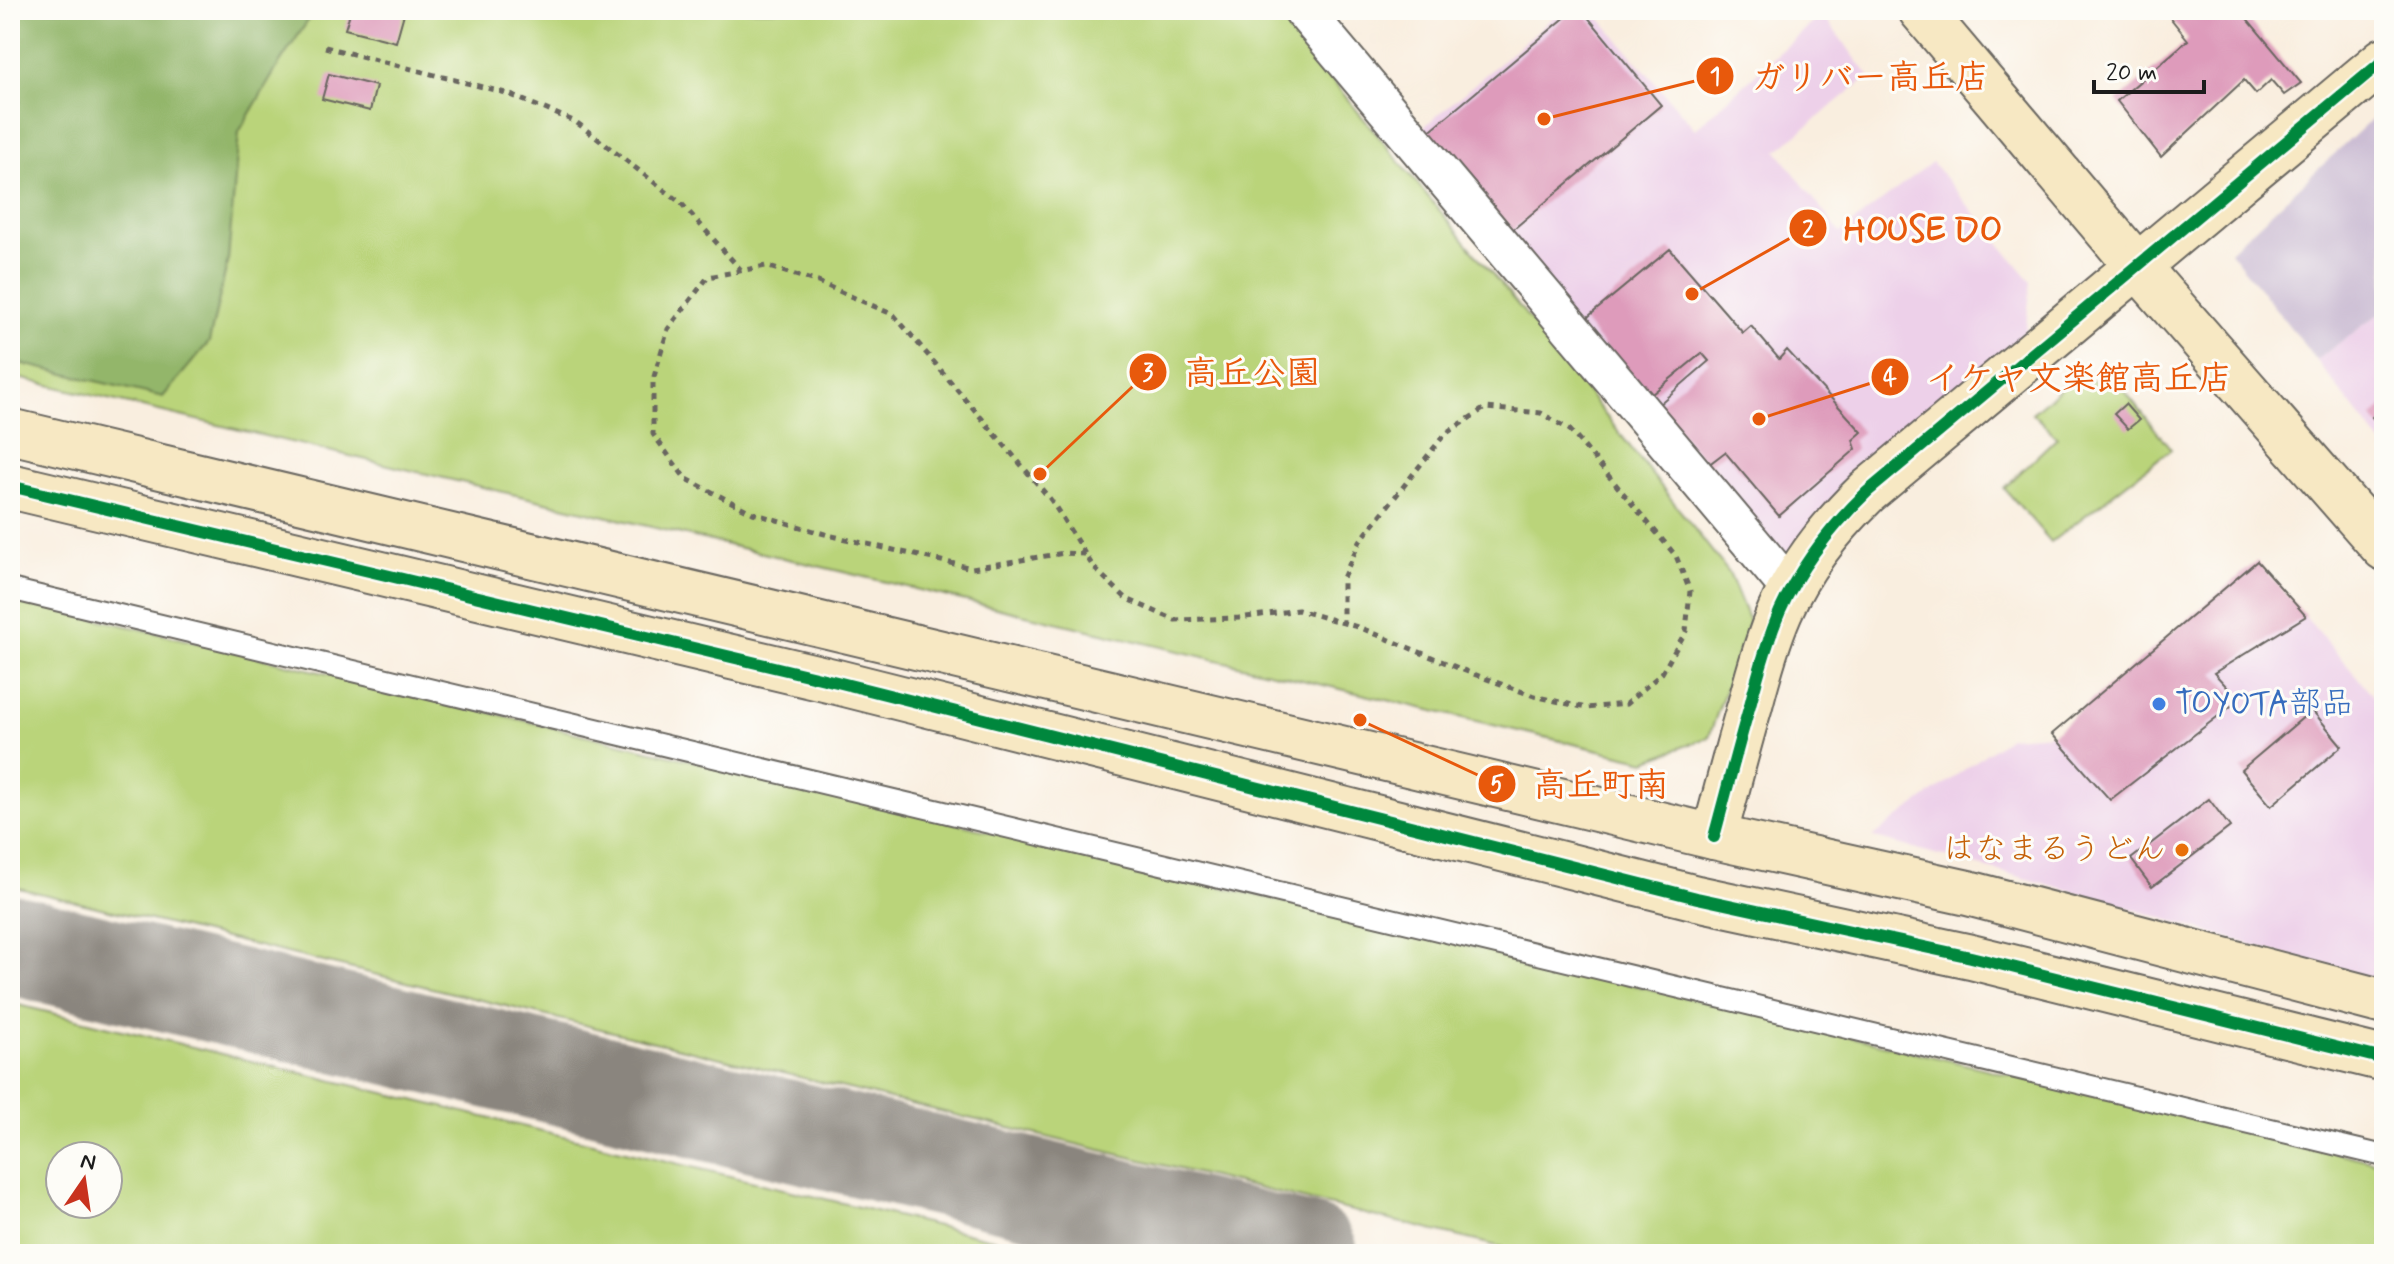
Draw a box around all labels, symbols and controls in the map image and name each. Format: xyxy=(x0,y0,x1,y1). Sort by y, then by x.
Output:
scale bar xyxy=(2094,44,2204,94)
callout: ガリバー高丘店 xyxy=(1695,47,2005,105)
text: ガリバー高丘店 xyxy=(1751,56,1989,101)
text: 20 m xyxy=(2106,58,2157,89)
text: 1 xyxy=(1710,62,1720,93)
callout: HOUSE DO xyxy=(1788,199,2018,257)
text: HOUSE DO xyxy=(1844,208,2002,253)
text: 2 xyxy=(1802,215,1814,246)
callout: 高丘公園 xyxy=(1128,343,1336,401)
callout: イケヤ文楽館高丘店 xyxy=(1870,348,2248,406)
text: 高丘公園 xyxy=(1184,352,1320,397)
text: イケヤ文楽館高丘店 xyxy=(1926,357,2232,402)
text: 3 xyxy=(1143,358,1154,389)
text: 4 xyxy=(1883,363,1897,394)
place label: TOYOTA部品 xyxy=(2175,683,2353,725)
marker: TOYOTA部品 xyxy=(2150,695,2168,713)
callout: 高丘町南 xyxy=(1477,755,1685,813)
text: 高丘町南 xyxy=(1533,764,1669,809)
text: 5 xyxy=(1490,770,1504,801)
place label: はなまるうどん xyxy=(1943,829,2166,871)
marker: はなまるうどん xyxy=(2173,841,2191,859)
north arrow xyxy=(44,1140,124,1220)
text: N xyxy=(78,1147,98,1178)

